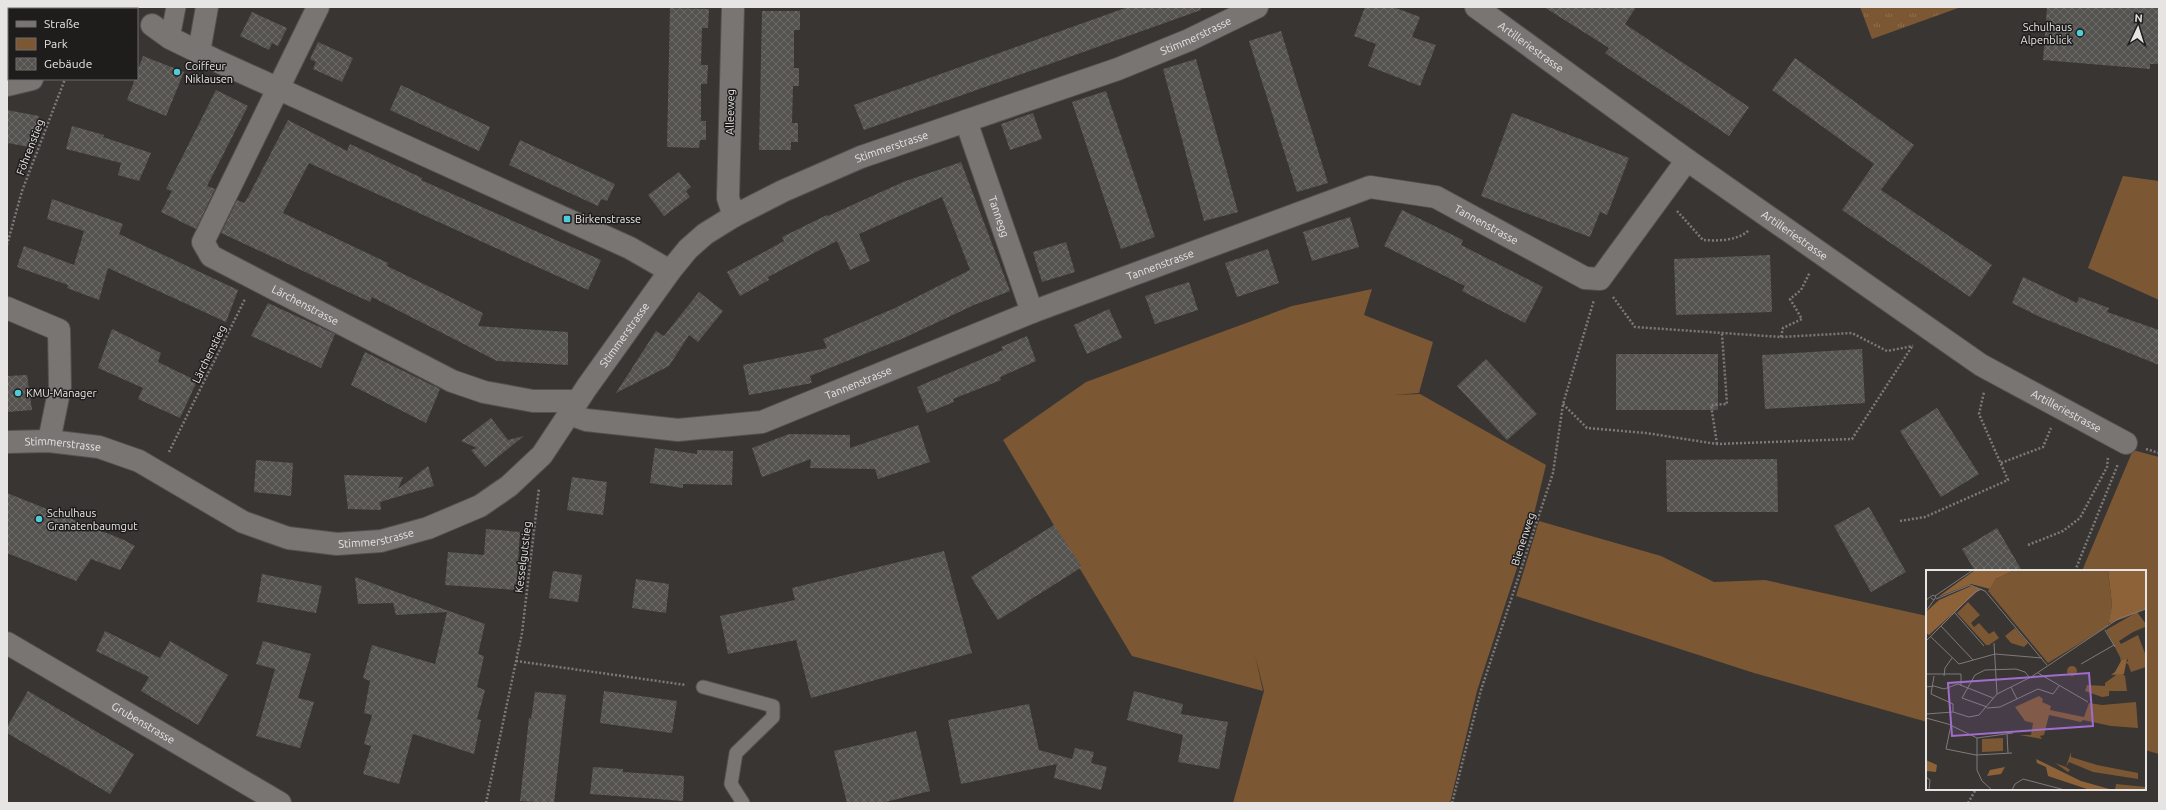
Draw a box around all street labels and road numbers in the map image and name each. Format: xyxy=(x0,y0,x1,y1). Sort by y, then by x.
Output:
street label: Stimmerstrasse xyxy=(1159,14,1233,57)
street label: Artilleriestrasse xyxy=(1496,19,1566,75)
street label: Alleeweg xyxy=(724,89,736,135)
street label: Föhrenstieg xyxy=(14,117,46,177)
street label: Stimmerstrasse xyxy=(853,128,930,165)
street label: Tannegg xyxy=(986,194,1012,239)
street label: Tannenstrasse xyxy=(1452,202,1520,247)
street label: Artilleriestrasse xyxy=(1759,208,1830,262)
street label: Tannenstrasse xyxy=(1125,247,1195,283)
street label: Lärchenstrasse xyxy=(270,283,341,327)
street label: Stimmerstrasse xyxy=(597,300,652,369)
street label: Lärchenstieg xyxy=(190,323,228,385)
street label: Tannenstrasse xyxy=(823,364,893,402)
street label: Artilleriestrasse xyxy=(2029,387,2103,435)
street label: Stimmerstrasse xyxy=(25,435,102,453)
street label: Bienenweg xyxy=(1509,511,1537,567)
street label: Kesselgutstieg xyxy=(513,520,533,594)
street label: Stimmerstrasse xyxy=(338,526,415,550)
street label: Grubenstrasse xyxy=(110,700,177,746)

